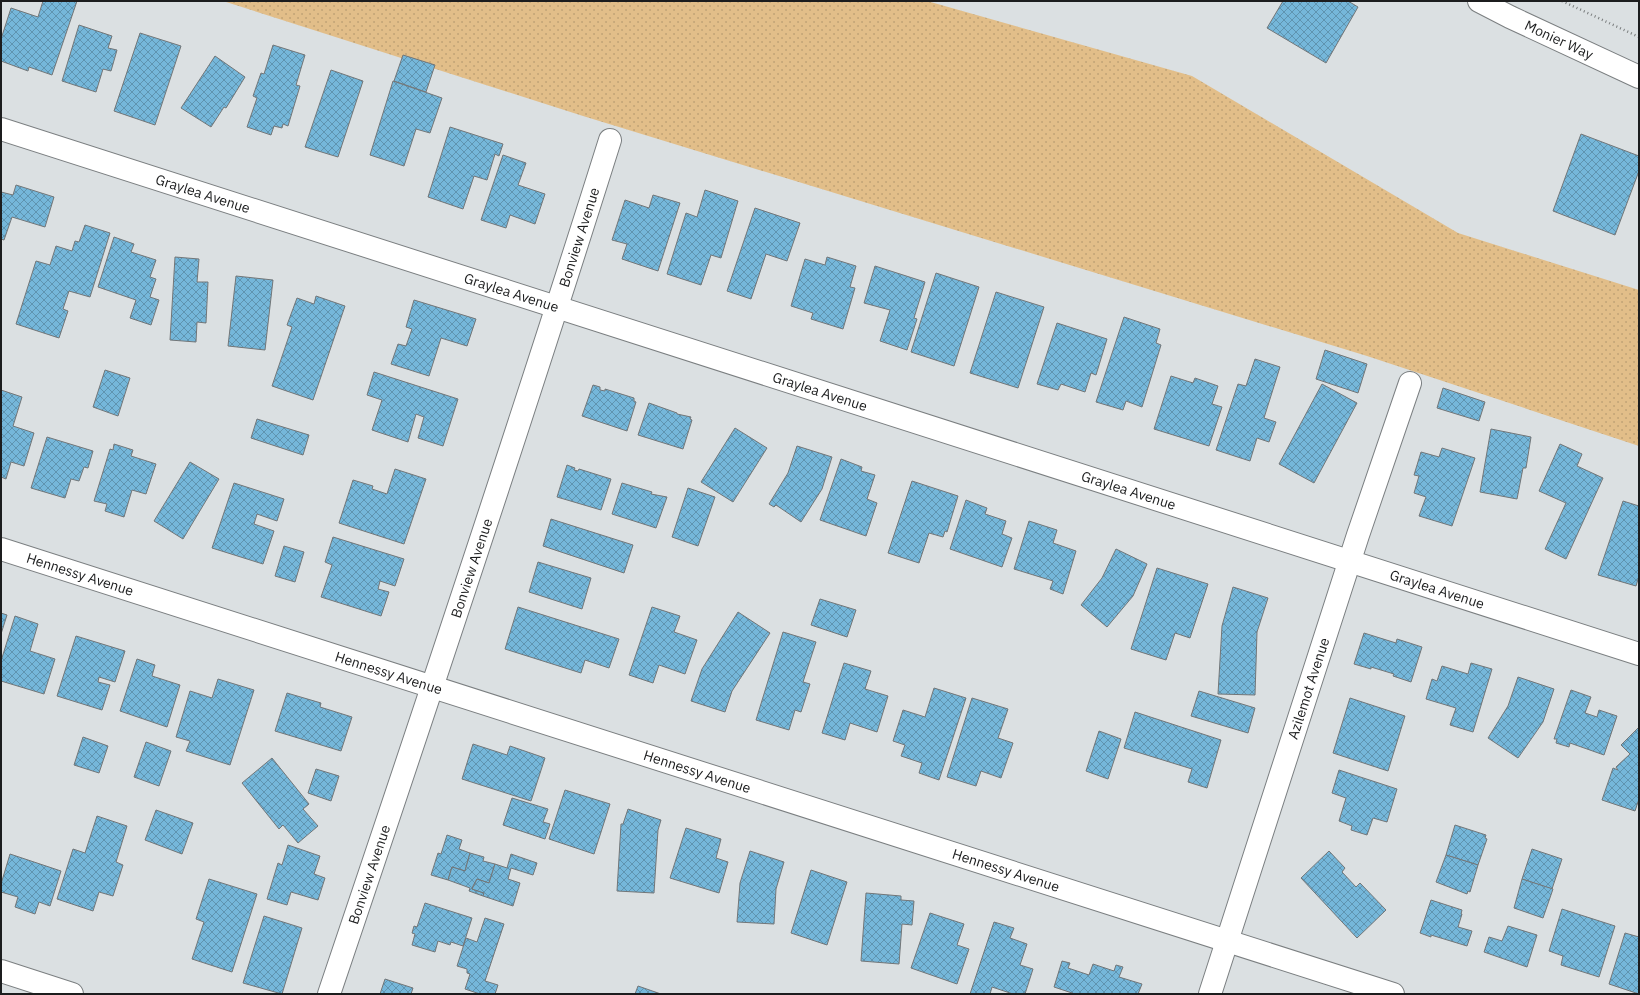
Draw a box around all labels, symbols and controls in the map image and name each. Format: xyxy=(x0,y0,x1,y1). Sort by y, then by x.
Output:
street label: Monier Way xyxy=(1522,16,1596,63)
street label: Graylea Avenue xyxy=(153,170,253,217)
street label: Bonview Avenue xyxy=(555,185,604,289)
street label: Graylea Avenue xyxy=(462,269,561,316)
street label: Graylea Avenue xyxy=(770,368,870,415)
street label: Graylea Avenue xyxy=(1079,467,1178,514)
street label: Bonview Avenue xyxy=(447,516,496,620)
street label: Hennessy Avenue xyxy=(24,549,136,600)
street label: Graylea Avenue xyxy=(1387,566,1487,613)
street label: Azilemot Avenue xyxy=(1284,635,1333,742)
street label: Hennessy Avenue xyxy=(333,647,445,699)
street label: Hennessy Avenue xyxy=(641,746,753,797)
street label: Bonview Avenue xyxy=(344,822,394,927)
street label: Hennessy Avenue xyxy=(950,845,1062,896)

